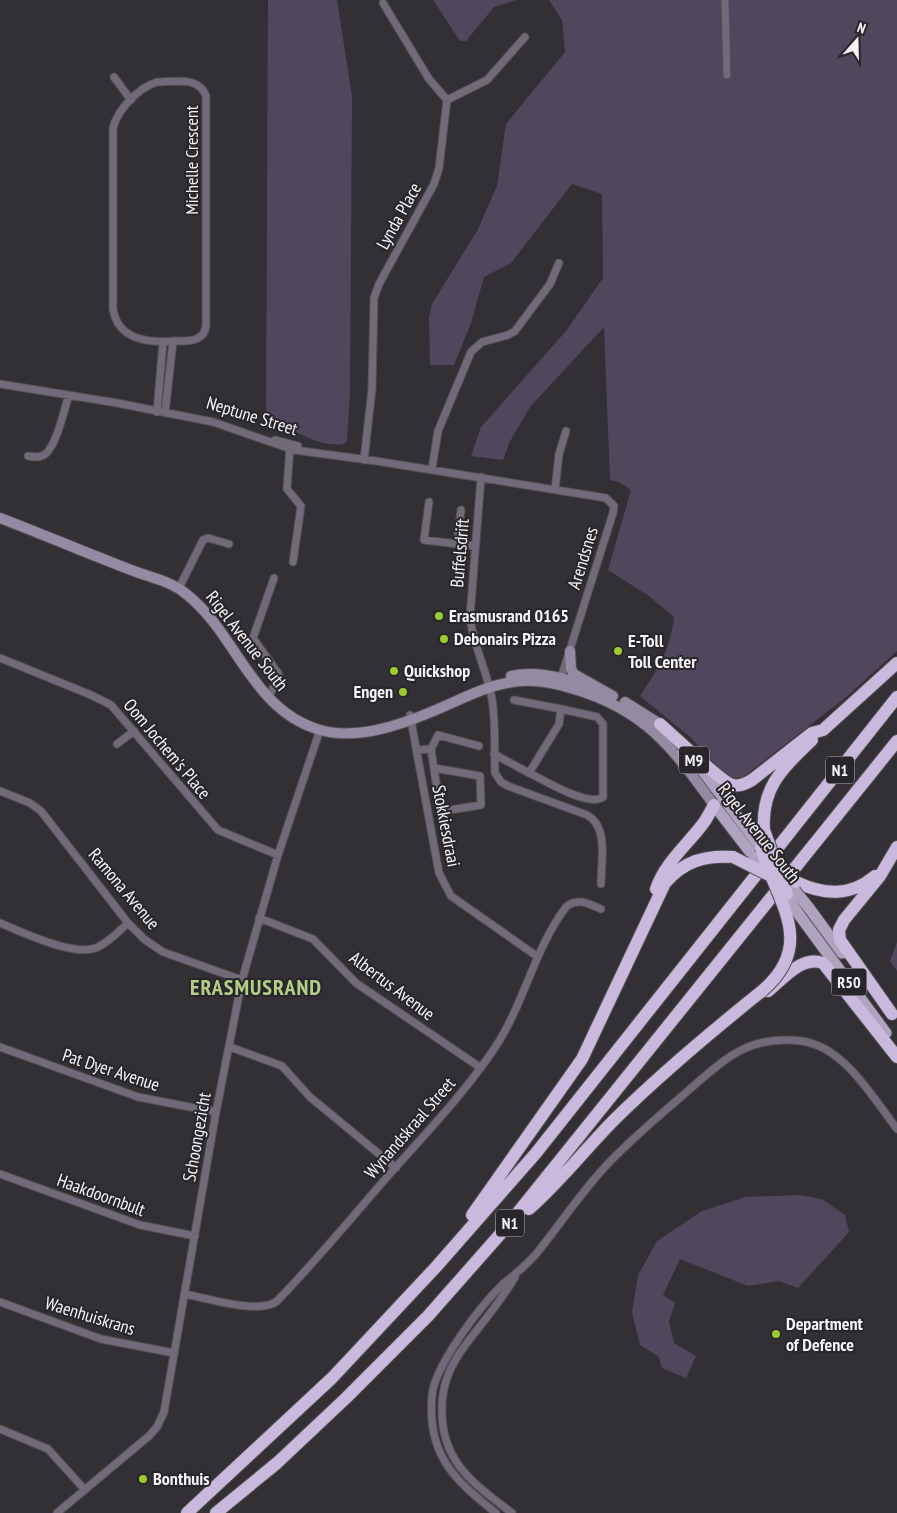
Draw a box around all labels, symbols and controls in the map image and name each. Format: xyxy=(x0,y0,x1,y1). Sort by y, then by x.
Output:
north arrow xyxy=(832,15,882,65)
text: N xyxy=(855,18,868,38)
street label: Michelle Crescent xyxy=(180,105,203,215)
street label: Lynda Place xyxy=(371,178,426,253)
street label: Neptune Street xyxy=(204,391,301,440)
street label: Buffelsdrift xyxy=(445,517,474,588)
street label: Arendsnes xyxy=(562,524,603,592)
street label: Rigel Avenue South xyxy=(201,586,294,695)
place label: Erasmusrand 0165 xyxy=(449,604,569,627)
marker: Erasmusrand 0165 xyxy=(433,610,445,622)
place label: Debonairs Pizza xyxy=(454,627,556,650)
place label: E-Toll Toll Center xyxy=(628,629,697,673)
marker: Debonairs Pizza xyxy=(438,633,450,645)
marker: E-Toll Toll Center xyxy=(612,645,624,657)
place label: Quickshop xyxy=(404,659,470,682)
marker: Quickshop xyxy=(388,665,400,677)
place label: Engen xyxy=(353,680,393,703)
marker: Engen xyxy=(397,686,409,698)
street label: Oom Jochem's Place xyxy=(119,694,216,804)
road number: M9 xyxy=(679,746,709,774)
road number: N1 xyxy=(826,756,854,784)
street label: Rigel Avenue South xyxy=(713,778,806,887)
street label: Stokkiesdraai xyxy=(427,783,466,869)
street label: Ramona Avenue xyxy=(84,843,165,934)
street label: Albertus Avenue xyxy=(345,946,440,1025)
road number: R50 xyxy=(832,969,866,996)
district label: ERASMUSRAND xyxy=(190,973,322,1001)
street label: Pat Dyer Avenue xyxy=(60,1043,163,1096)
street label: Wynandskraal Street xyxy=(359,1072,460,1183)
street label: Schoongezicht xyxy=(177,1090,216,1183)
street label: Haakdoornbult xyxy=(54,1168,148,1221)
road number: N1 xyxy=(496,1210,524,1236)
street label: Waenhuiskrans xyxy=(42,1291,138,1340)
place label: Department of Defence xyxy=(786,1312,863,1356)
marker: Department of Defence xyxy=(770,1328,782,1340)
place label: Bonthuis xyxy=(153,1467,210,1490)
marker: Bonthuis xyxy=(137,1473,149,1485)

